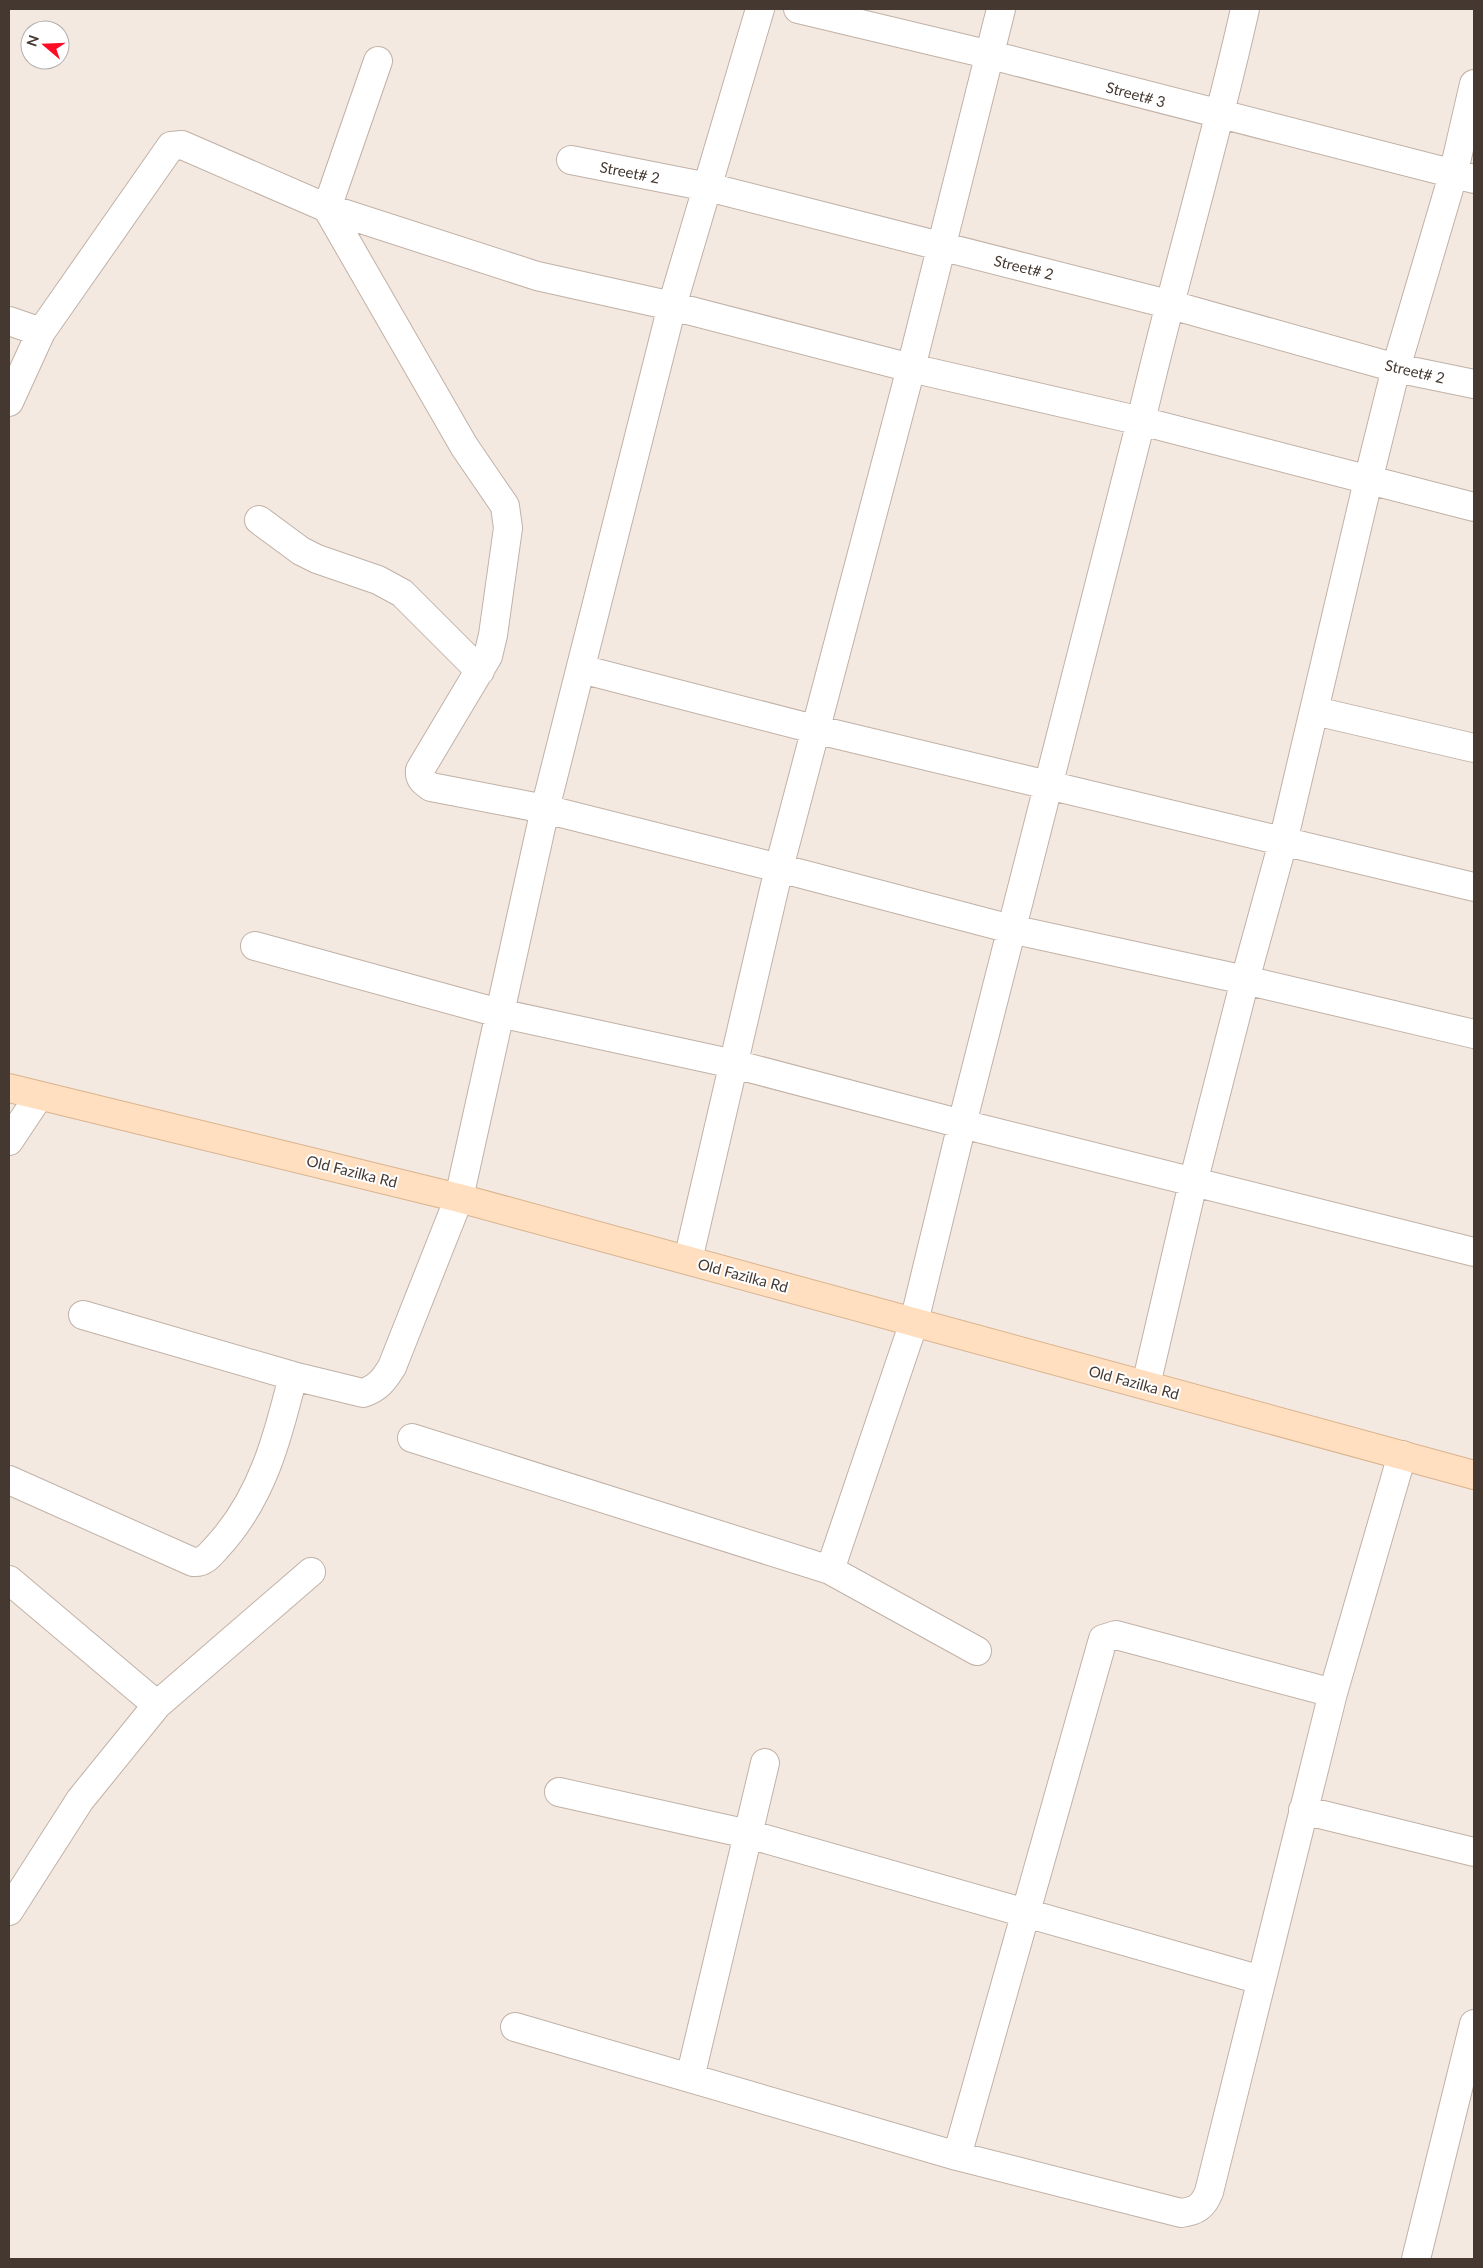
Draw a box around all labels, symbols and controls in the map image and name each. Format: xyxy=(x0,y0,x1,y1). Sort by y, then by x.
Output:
north arrow xyxy=(20,20,70,70)
text: N xyxy=(22,33,42,48)
street label: Street# 3 xyxy=(1104,77,1168,111)
street label: Street# 2 xyxy=(598,157,662,187)
street label: Street# 2 xyxy=(992,251,1056,283)
street label: Street# 2 xyxy=(1383,355,1447,387)
street label: Old Fazilka Rd xyxy=(305,1151,399,1191)
street label: Old Fazilka Rd xyxy=(696,1254,790,1296)
street label: Old Fazilka Rd xyxy=(1087,1361,1181,1403)

